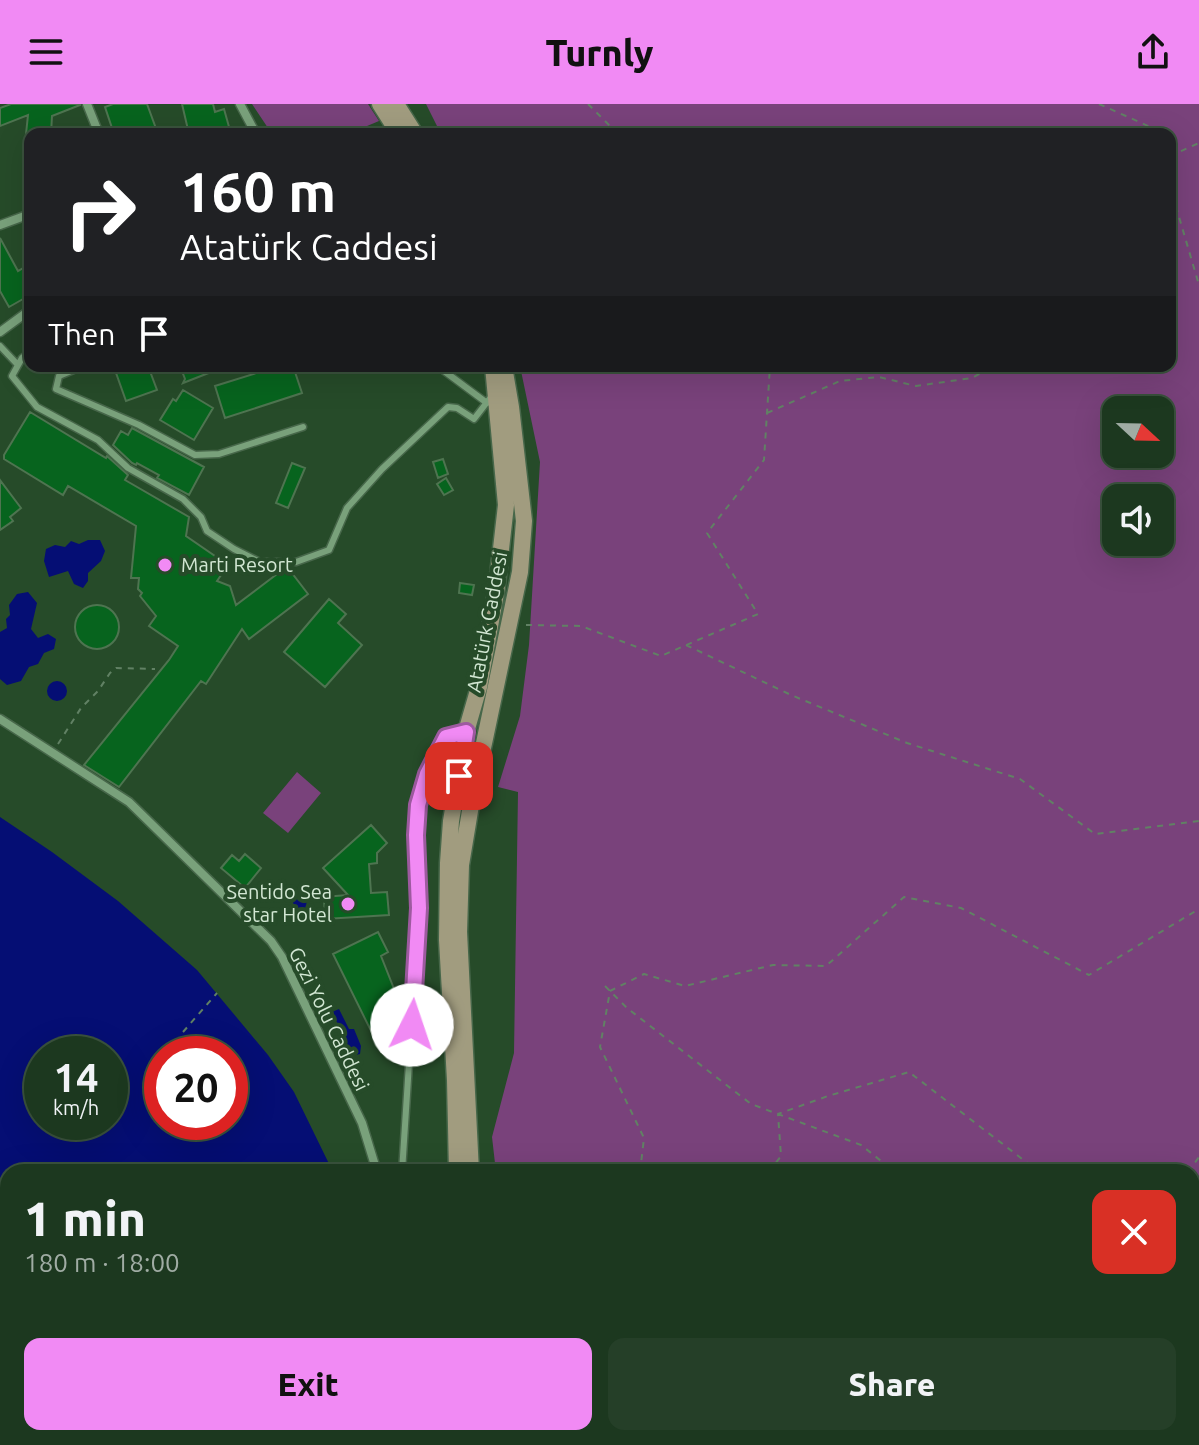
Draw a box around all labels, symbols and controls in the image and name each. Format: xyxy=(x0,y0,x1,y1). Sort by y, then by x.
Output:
icon: menu xyxy=(24,30,68,74)
icon: share xyxy=(1131,30,1175,74)
text: Turnly xyxy=(546,32,653,73)
icon: right xyxy=(48,160,152,264)
text: 160 m xyxy=(180,160,336,223)
text: Atatürk Caddesi xyxy=(180,226,438,267)
icon: arrive xyxy=(132,312,176,356)
text: Then xyxy=(48,317,116,351)
north arrow xyxy=(1102,396,1174,468)
map controls xyxy=(1102,396,1174,556)
button: sound xyxy=(1102,484,1174,556)
street label: Atatürk Caddesi xyxy=(462,549,511,694)
place label: Marti Resort xyxy=(181,553,293,576)
marker: Marti Resort xyxy=(156,556,174,574)
pin xyxy=(425,742,493,810)
icon: arrive xyxy=(437,754,481,798)
place label: Sentido Sea star Hotel xyxy=(227,880,332,926)
marker: Sentido Sea star Hotel xyxy=(339,895,357,913)
street label: Gezi Yolu Caddesi xyxy=(285,943,374,1094)
position arrow xyxy=(370,983,454,1067)
speed limit sign: 20 xyxy=(144,1036,248,1140)
text: 14 xyxy=(53,1055,99,1100)
text: km/h xyxy=(53,1096,99,1119)
button: close xyxy=(1092,1190,1176,1274)
text: 1 min xyxy=(24,1191,146,1245)
text: 180 m · 18:00 xyxy=(24,1248,180,1277)
button: Exit xyxy=(24,1338,592,1430)
button: Share xyxy=(608,1338,1176,1430)

